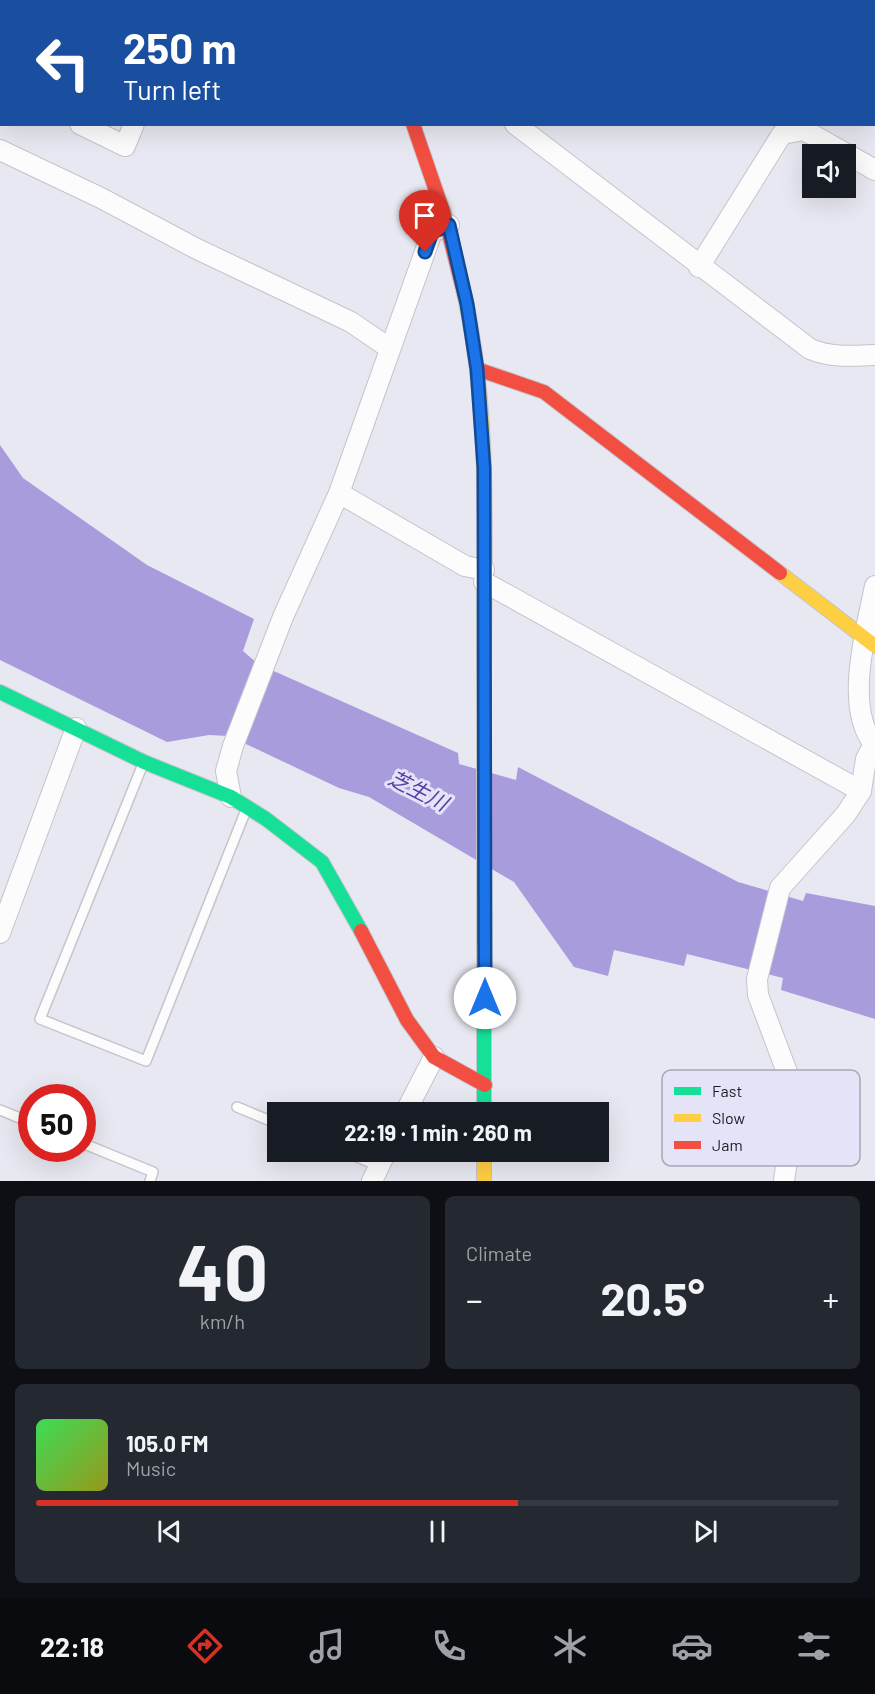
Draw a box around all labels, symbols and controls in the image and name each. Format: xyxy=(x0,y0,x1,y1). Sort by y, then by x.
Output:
text: 250 m xyxy=(123,22,237,72)
icon: left xyxy=(24,24,102,102)
text: Turn left xyxy=(123,73,221,105)
map controls xyxy=(802,144,856,198)
button: sound xyxy=(802,144,856,198)
pin xyxy=(399,190,450,252)
icon: arrive xyxy=(408,199,441,232)
water label: 芝生川 xyxy=(385,764,454,816)
position arrow xyxy=(453,966,517,1030)
legend xyxy=(662,1070,860,1166)
text: Fast xyxy=(712,1081,742,1100)
speed limit sign: 50 xyxy=(18,1084,96,1162)
text: Slow xyxy=(712,1108,745,1127)
text: 22:19 · 1 min · 260 m xyxy=(344,1119,532,1145)
text: Jam xyxy=(712,1135,743,1154)
text: 40 xyxy=(177,1223,268,1317)
text: Climate xyxy=(466,1241,532,1265)
text: 20.5° xyxy=(600,1271,705,1325)
text: − xyxy=(466,1279,483,1319)
text: + xyxy=(823,1279,839,1319)
text: km/h xyxy=(200,1309,245,1333)
text: 105.0 FM xyxy=(126,1430,209,1456)
text: Music xyxy=(126,1456,176,1480)
icon: previous xyxy=(153,1515,186,1548)
icon: pause xyxy=(421,1515,454,1548)
icon: next xyxy=(689,1515,722,1548)
icon: directions xyxy=(184,1625,226,1667)
icon: music xyxy=(306,1625,348,1667)
icon: phone xyxy=(428,1625,470,1667)
icon: climate xyxy=(549,1625,591,1667)
icon: car xyxy=(671,1625,713,1667)
icon: filters xyxy=(793,1625,835,1667)
text: 22:18 xyxy=(40,1630,104,1662)

